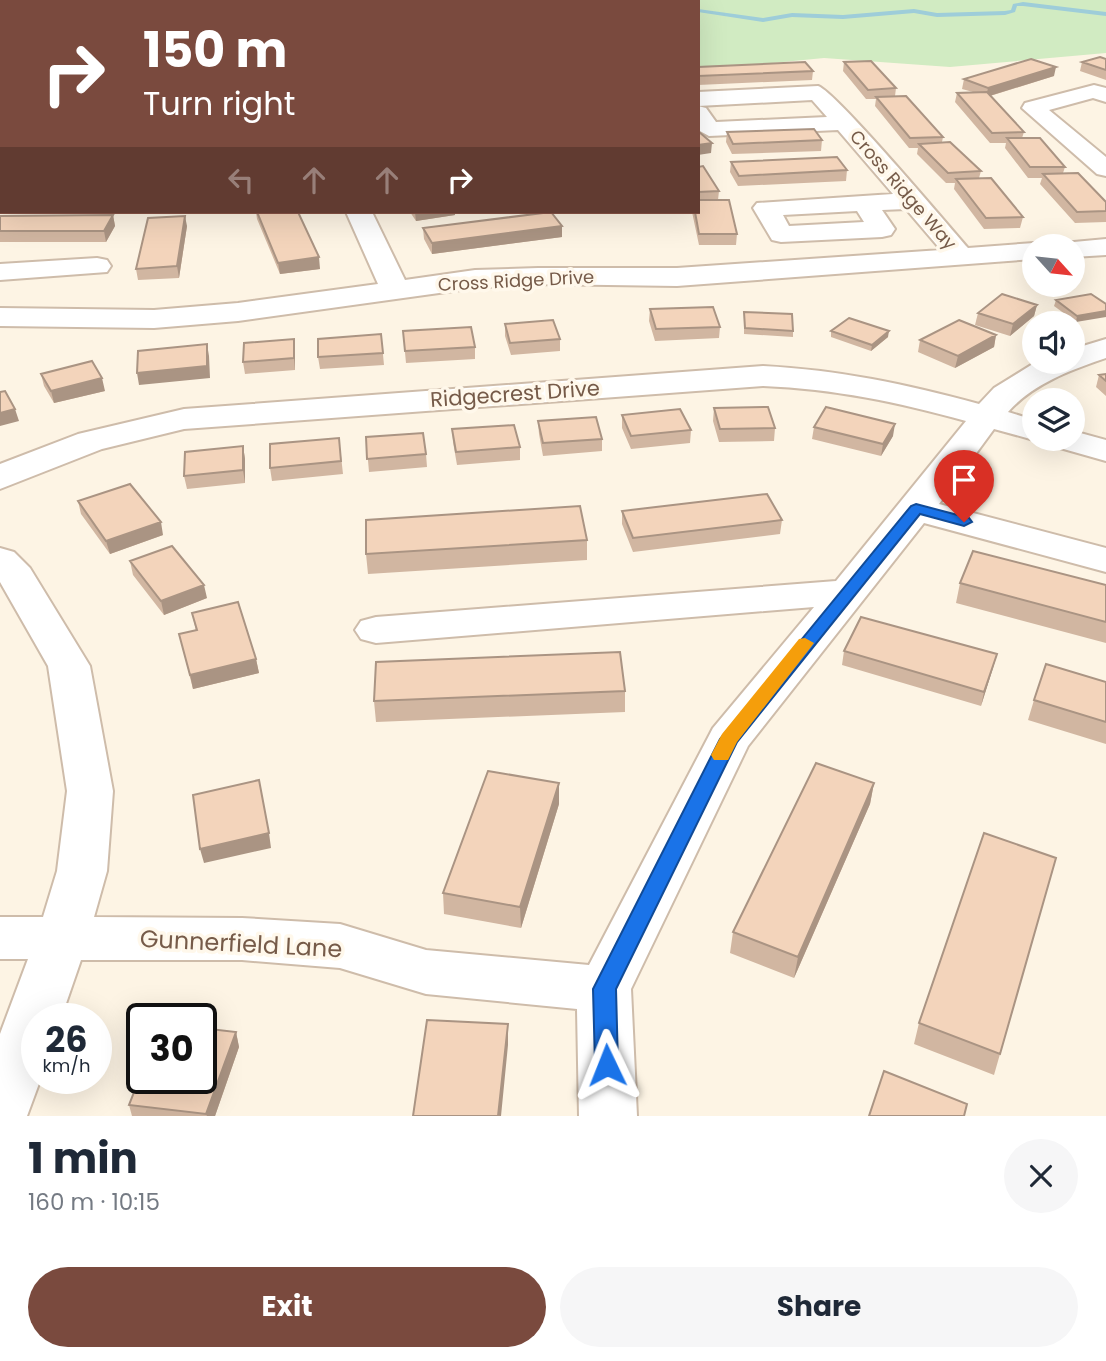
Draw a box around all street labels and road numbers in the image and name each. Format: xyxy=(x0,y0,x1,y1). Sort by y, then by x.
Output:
street label: Cross Ridge Way xyxy=(844,124,962,255)
street label: Cross Ridge Drive xyxy=(437,264,595,297)
street label: Ridgecrest Drive xyxy=(429,373,601,414)
street label: Gunnerfield Lane xyxy=(139,922,343,965)

